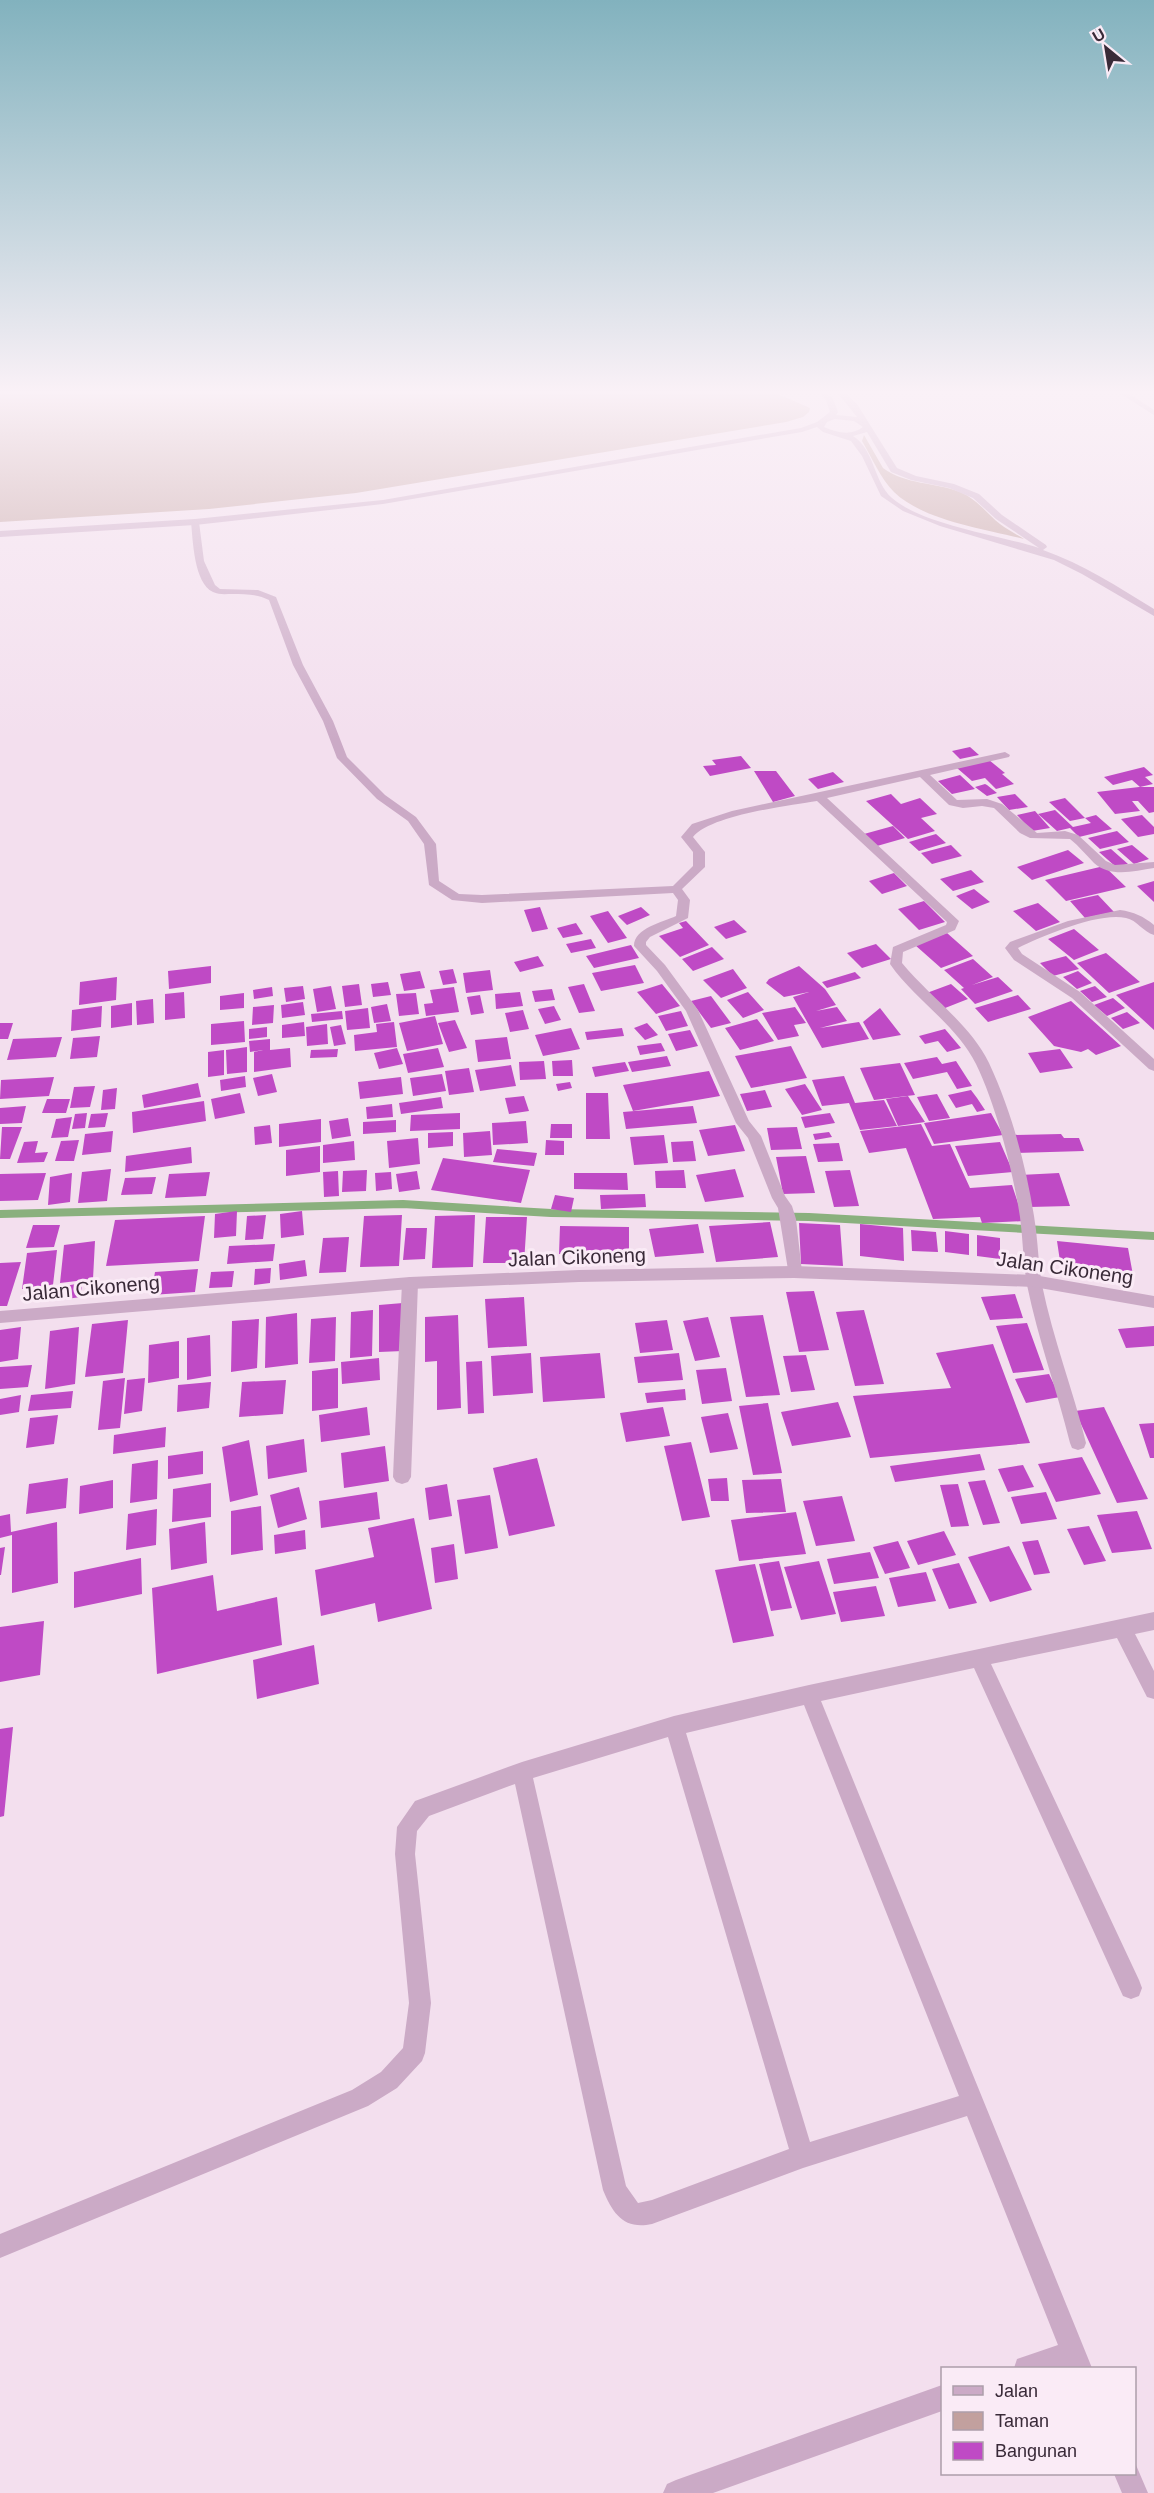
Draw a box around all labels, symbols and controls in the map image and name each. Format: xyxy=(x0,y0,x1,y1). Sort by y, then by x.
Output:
north arrow xyxy=(1076,18,1136,78)
text: U xyxy=(1089,25,1108,46)
street label: Jalan Cikoneng xyxy=(508,1244,646,1270)
street label: Jalan Cikoneng xyxy=(995,1248,1135,1288)
street label: Jalan Cikoneng xyxy=(21,1271,161,1305)
legend xyxy=(941,2367,1136,2475)
text: Jalan xyxy=(995,2381,1038,2401)
text: Taman xyxy=(995,2411,1049,2431)
text: Bangunan xyxy=(995,2441,1077,2461)

